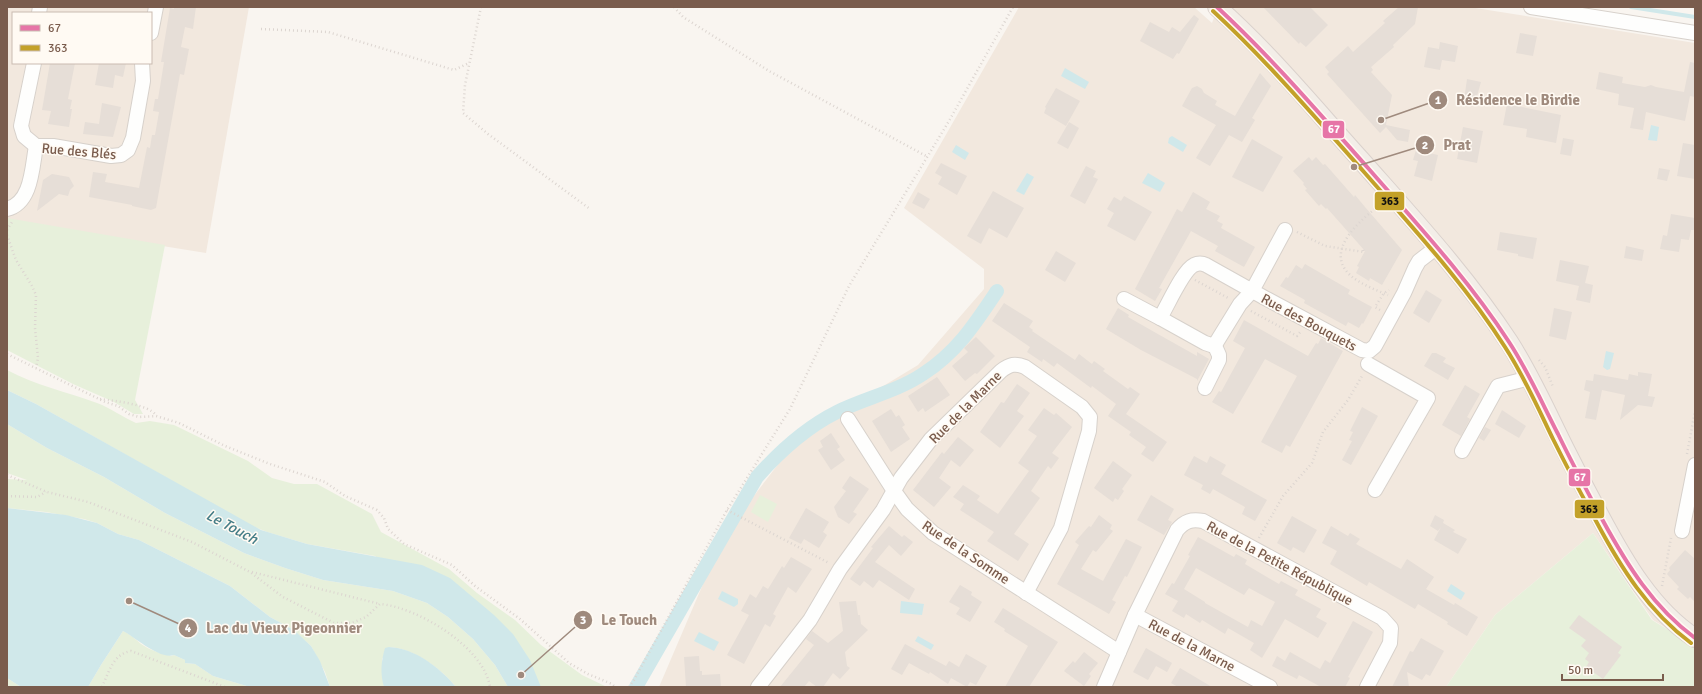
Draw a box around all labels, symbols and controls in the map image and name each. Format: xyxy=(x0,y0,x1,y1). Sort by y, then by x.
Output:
legend xyxy=(12,12,152,64)
text: 67 xyxy=(48,21,61,36)
text: 363 xyxy=(48,41,67,56)
callout: Résidence le Birdie xyxy=(1428,86,1588,113)
text: Résidence le Birdie xyxy=(1456,91,1580,109)
text: 1 xyxy=(1435,93,1442,108)
line badge: 67 xyxy=(1322,120,1345,139)
text: 67 xyxy=(1328,123,1340,136)
callout: Prat xyxy=(1415,131,1478,158)
text: Prat xyxy=(1443,136,1471,154)
text: 2 xyxy=(1422,138,1428,153)
street label: Rue des Blés xyxy=(41,140,117,163)
line badge: 363 xyxy=(1374,191,1405,211)
text: 363 xyxy=(1381,195,1399,208)
street label: Rue des Bouquets xyxy=(1258,290,1360,355)
street label: Rue de la Marne xyxy=(925,367,1005,447)
line badge: 67 xyxy=(1568,468,1591,487)
text: 67 xyxy=(1574,471,1586,484)
line badge: 363 xyxy=(1574,499,1605,519)
text: 363 xyxy=(1580,503,1598,516)
water label: Le Touch xyxy=(203,506,261,548)
street label: Rue de la Somme xyxy=(919,517,1013,588)
street label: Rue de la Petite République xyxy=(1204,518,1356,609)
callout: Le Touch xyxy=(573,607,665,634)
text: Le Touch xyxy=(601,611,657,629)
text: 3 xyxy=(580,613,586,628)
callout: Lac du Vieux Pigeonnier xyxy=(178,615,370,642)
street label: Rue de la Marne xyxy=(1145,615,1238,675)
text: Lac du Vieux Pigeonnier xyxy=(206,619,362,637)
text: 4 xyxy=(185,621,192,636)
scale bar xyxy=(1562,656,1663,682)
text: 50 m xyxy=(1568,663,1593,678)

